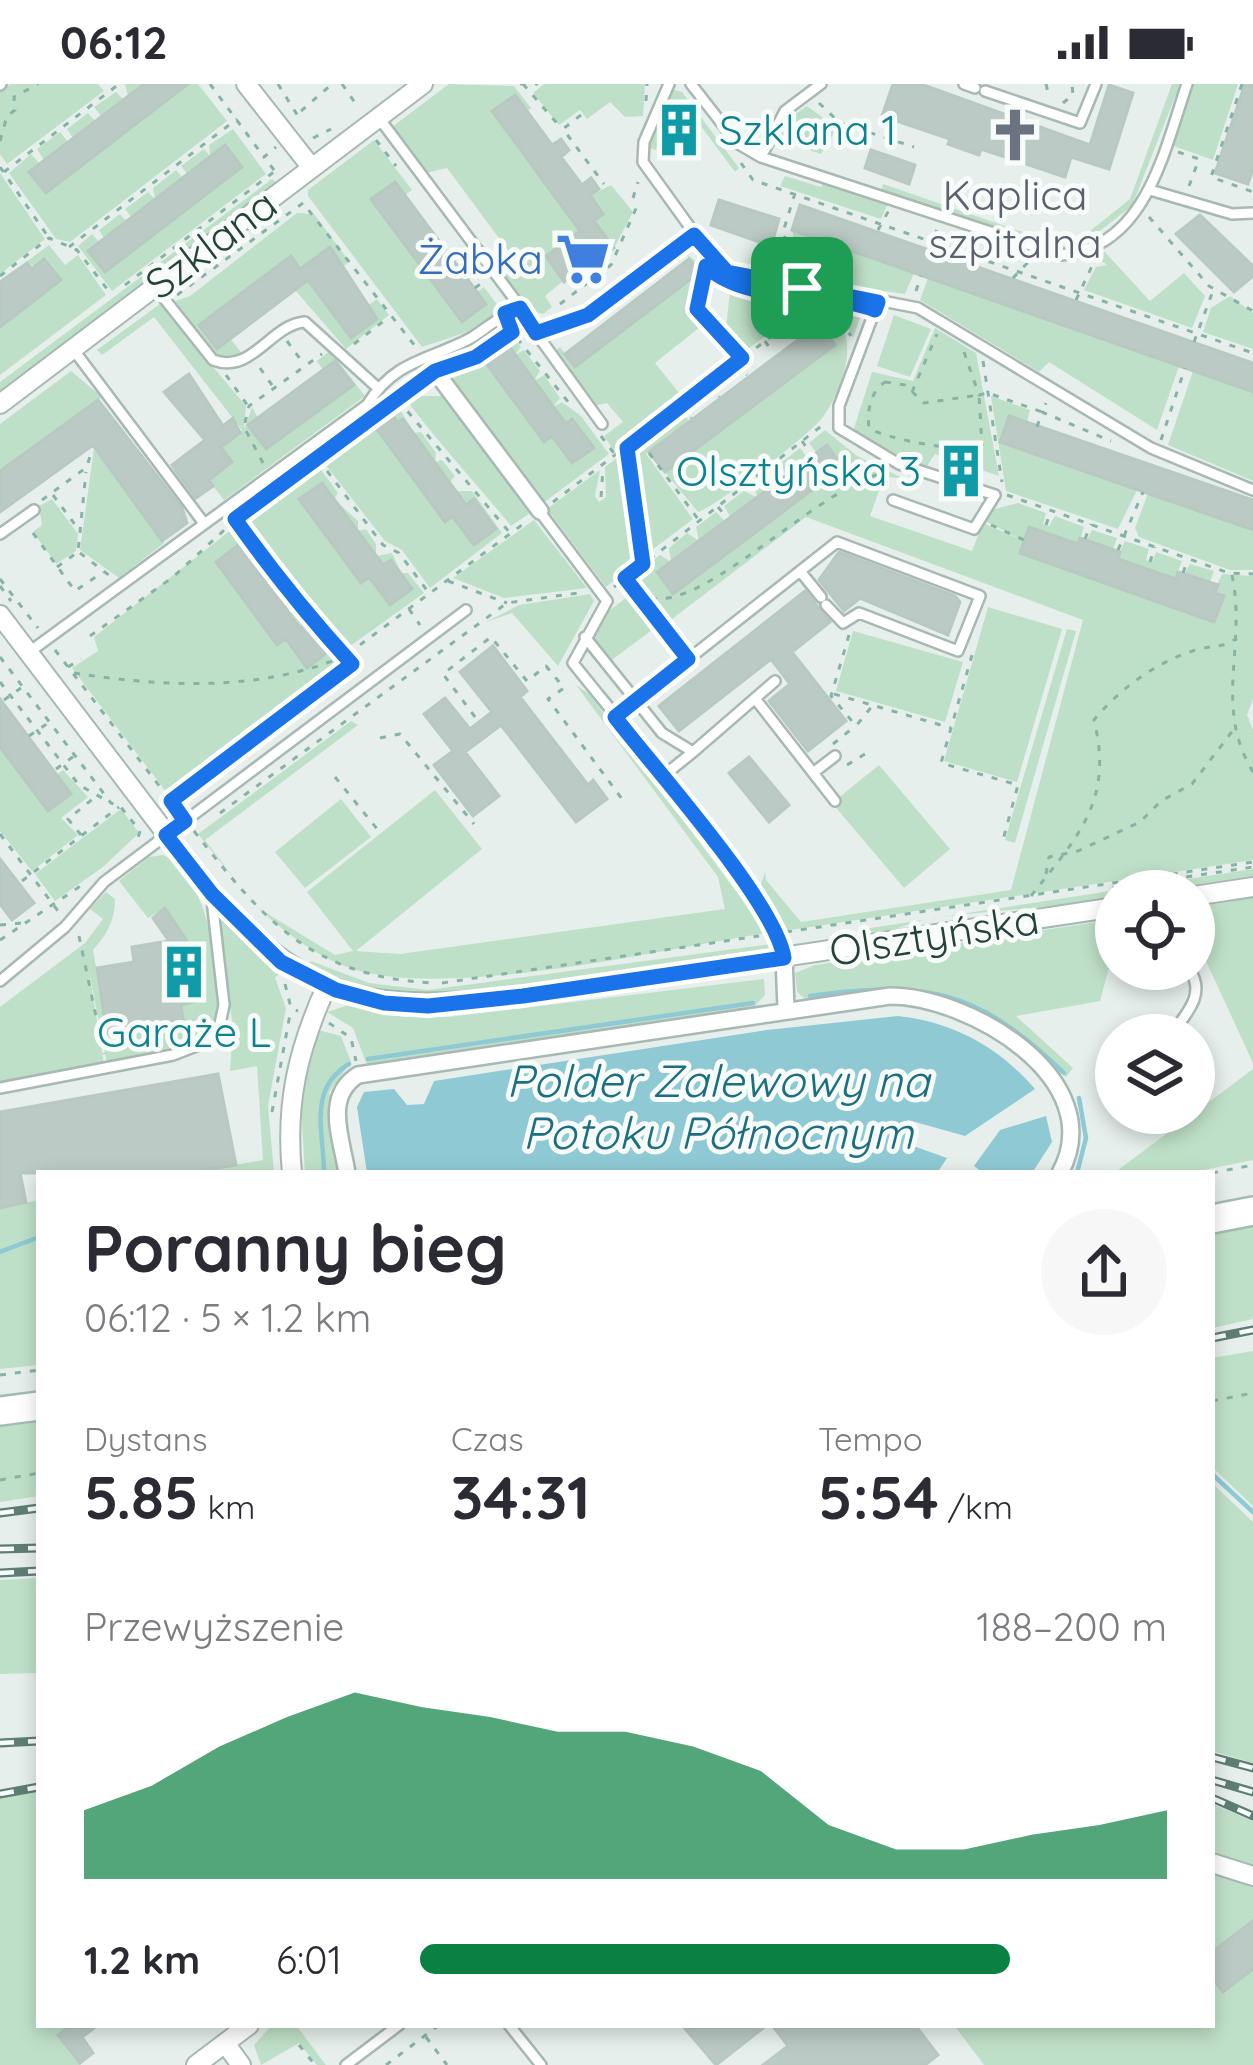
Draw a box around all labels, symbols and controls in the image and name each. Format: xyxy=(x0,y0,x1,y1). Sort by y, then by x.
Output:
text: 06:12 xyxy=(60,14,168,70)
building icon: Szklana 1 xyxy=(650,101,708,159)
place label: Szklana 1 xyxy=(719,103,897,156)
church icon: Kaplica szpitalna xyxy=(986,106,1044,164)
place label: Kaplica szpitalna xyxy=(928,168,1102,269)
street label: Szklana xyxy=(135,177,287,310)
supermarket icon: Żabka xyxy=(554,230,612,288)
place label: Żabka xyxy=(417,232,543,285)
pin xyxy=(751,237,853,339)
icon: arrive xyxy=(769,255,835,321)
building icon: Olsztyńska 3 xyxy=(932,442,990,500)
place label: Olsztyńska 3 xyxy=(676,444,921,497)
map controls xyxy=(1095,870,1215,1134)
button: locate xyxy=(1095,870,1215,990)
street label: Olsztyńska xyxy=(825,892,1043,977)
building icon: Garaże L xyxy=(155,943,213,1001)
place label: Garaże L xyxy=(97,1005,271,1058)
button: layers xyxy=(1095,1014,1215,1134)
water label: Polder Zalewowy na Potoku Północnym xyxy=(506,1052,932,1160)
text: Poranny bieg xyxy=(84,1206,507,1289)
button: share xyxy=(1041,1209,1167,1335)
text: 06:12 · 5 × 1.2 km xyxy=(84,1293,371,1342)
text: Dystans xyxy=(84,1418,207,1459)
text: Czas xyxy=(451,1418,524,1459)
text: Tempo xyxy=(818,1418,923,1459)
text: 5.85 xyxy=(84,1459,199,1534)
text: 34:31 xyxy=(451,1459,590,1534)
text: 5:54 xyxy=(818,1459,939,1534)
text: km xyxy=(199,1486,255,1527)
text: /km xyxy=(939,1486,1013,1527)
text: Przewyższenie xyxy=(84,1602,344,1651)
text: 188–200 m xyxy=(976,1602,1167,1651)
text: 1.2 km xyxy=(84,1935,200,1984)
text: 6:01 xyxy=(276,1935,342,1984)

